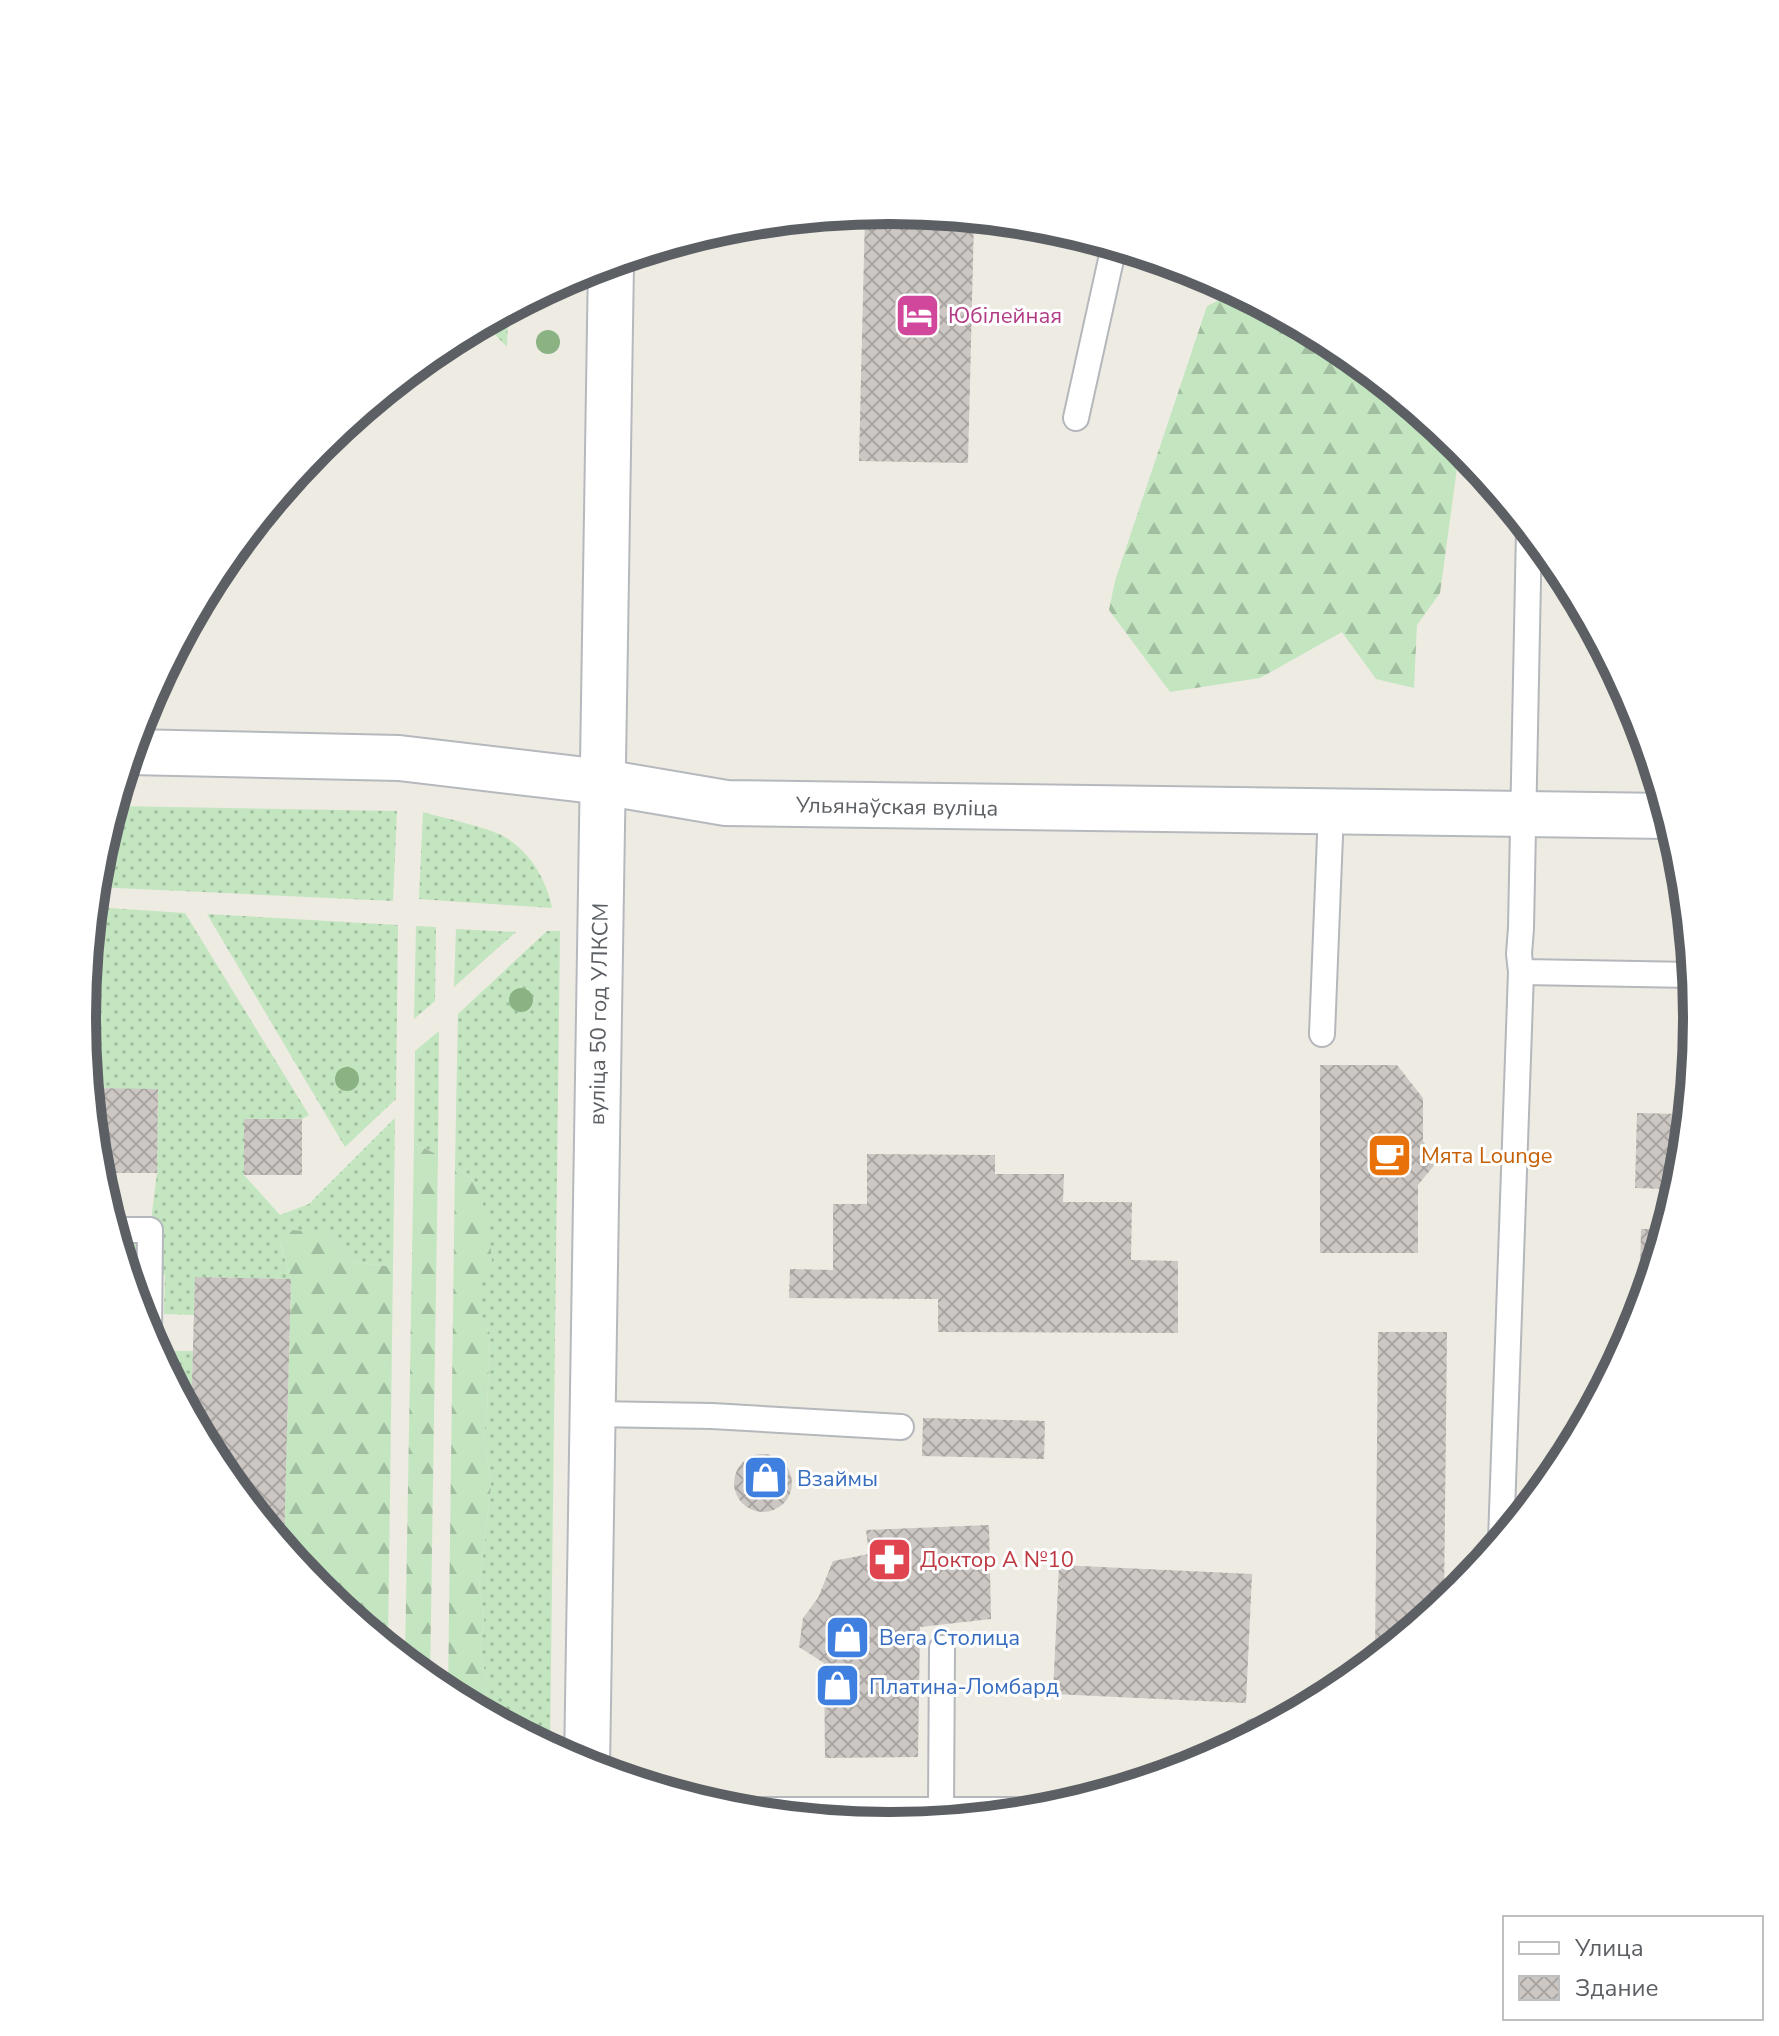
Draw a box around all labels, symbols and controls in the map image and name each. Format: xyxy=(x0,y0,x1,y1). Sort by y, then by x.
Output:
hotel icon: Юбілейная xyxy=(893,291,941,339)
place label: Юбілейная xyxy=(948,301,1062,331)
street label: Ульянаўская вуліца xyxy=(795,790,998,824)
street label: вуліца 50 год УЛКСМ xyxy=(582,903,616,1125)
cafe icon: Мята Lounge xyxy=(1366,1131,1414,1179)
place label: Мята Lounge xyxy=(1421,1141,1552,1171)
shop icon: Взаймы xyxy=(742,1454,790,1502)
place label: Взаймы xyxy=(797,1464,878,1494)
pharmacy icon: Доктор А №10 xyxy=(865,1535,913,1583)
place label: Доктор А №10 xyxy=(920,1545,1074,1575)
shop icon: Вега Столица xyxy=(824,1613,872,1661)
place label: Вега Столица xyxy=(879,1623,1020,1653)
shop icon: Платина-Ломбард xyxy=(814,1662,862,1710)
place label: Платина-Ломбард xyxy=(869,1672,1059,1702)
legend xyxy=(1503,1916,1763,2020)
text: Улица xyxy=(1574,1932,1644,1964)
text: Здание xyxy=(1575,1972,1659,2004)

